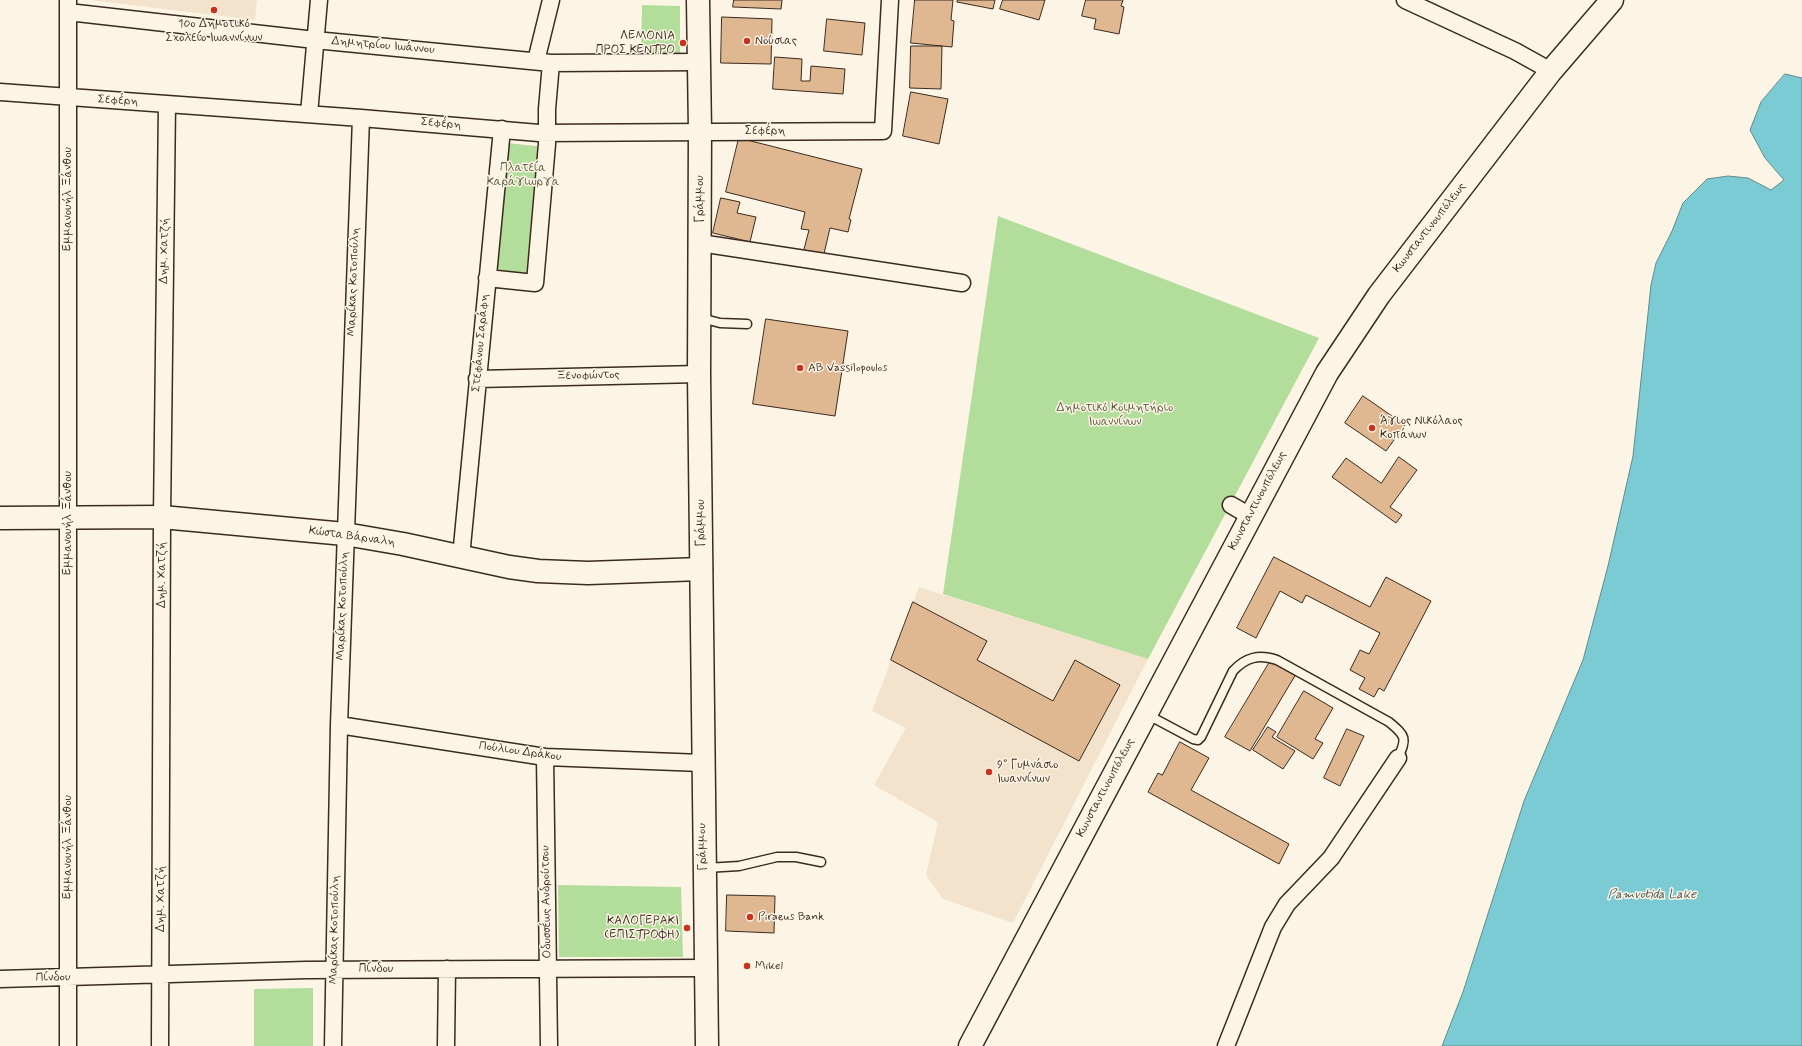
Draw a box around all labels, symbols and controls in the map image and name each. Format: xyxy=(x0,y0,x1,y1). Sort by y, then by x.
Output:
marker: 10ο Δημοτικό Σχολείο Ιωαννίνων xyxy=(209,5,219,15)
place label: 10ο Δημοτικό Σχολείο Ιωαννίνων xyxy=(165,17,263,45)
place label: ΛΕΜΟΝΙΑ ΠΡΟΣ ΚΕΝΤΡΟ xyxy=(596,29,675,57)
street label: Δημητρίου Ιωάννου xyxy=(331,34,435,58)
place label: Νούσιας xyxy=(755,34,797,48)
marker: Νούσιας xyxy=(742,36,752,46)
marker: ΛΕΜΟΝΙΑ ΠΡΟΣ ΚΕΝΤΡΟ xyxy=(678,38,688,48)
street label: Σεφέρη xyxy=(97,93,139,109)
street label: Σεφέρη xyxy=(420,115,462,133)
street label: Σεφέρη xyxy=(745,124,785,138)
street label: Εμμανουήλ Ξάνθου xyxy=(61,147,75,251)
park label: Πλατεία Καράγιωργα xyxy=(487,161,559,189)
street label: Γράμμου xyxy=(693,175,707,223)
street label: Κωνσταντινουπόλεως xyxy=(1390,180,1470,276)
street label: Δημ. Χατζή xyxy=(157,218,173,284)
street label: Μαρίκας Κοτοπούλη xyxy=(345,227,363,337)
street label: Στεφάνου Σαράφη xyxy=(470,293,492,393)
place label: AB Vassilopoulos xyxy=(808,361,887,375)
marker: AB Vassilopoulos xyxy=(795,363,805,373)
street label: Ξενοφώντος xyxy=(556,368,620,384)
park label: Δημοτικό Κοιμητήριο Ιωαννίνων xyxy=(1057,401,1173,429)
place label: Άγιος Νικόλαος Κοπάνων xyxy=(1380,414,1463,442)
marker: Άγιος Νικόλαος Κοπάνων xyxy=(1367,423,1377,433)
street label: Κωνσταντινουπόλεως xyxy=(1226,449,1290,553)
street label: Εμμανουήλ Ξάνθου xyxy=(61,471,75,575)
street label: Γράμμου xyxy=(694,499,708,547)
street label: Κώστα Βάρναλη xyxy=(308,524,396,550)
street label: Δημ. Χατζή xyxy=(155,542,169,608)
street label: Μαρίκας Κοτοπούλη xyxy=(334,551,352,661)
street label: Κωνσταντινουπόλεως xyxy=(1074,736,1138,840)
street label: Πούλιου Δράκου xyxy=(478,739,562,765)
place label: 9° Γυμνάσιο Ιωαννίνων xyxy=(997,758,1058,786)
marker: 9° Γυμνάσιο Ιωαννίνων xyxy=(984,767,994,777)
street label: Εμμανουήλ Ξάνθου xyxy=(61,795,75,899)
street label: Γράμμου xyxy=(695,823,711,871)
street label: Οδυσσέως Ανδρούτσου xyxy=(539,845,555,959)
street label: Δημ. Χατζή xyxy=(154,866,168,932)
street label: Μαρίκας Κοτοπούλη xyxy=(327,875,343,985)
water label: Pamvotida Lake xyxy=(1608,887,1696,903)
place label: Piraeus Bank xyxy=(758,910,824,924)
marker: Piraeus Bank xyxy=(745,912,755,922)
place label: ΚΑΛΟΓΕΡΑΚΙ (ΕΠΙΣΤΡΟΦΗ) xyxy=(604,914,679,942)
marker: ΚΑΛΟΓΕΡΑΚΙ (ΕΠΙΣΤΡΟΦΗ) xyxy=(682,923,692,933)
place label: Mikel xyxy=(755,959,783,973)
marker: Mikel xyxy=(742,961,752,971)
street label: Πίνδου xyxy=(359,962,393,976)
street label: Πίνδου xyxy=(36,970,70,986)

